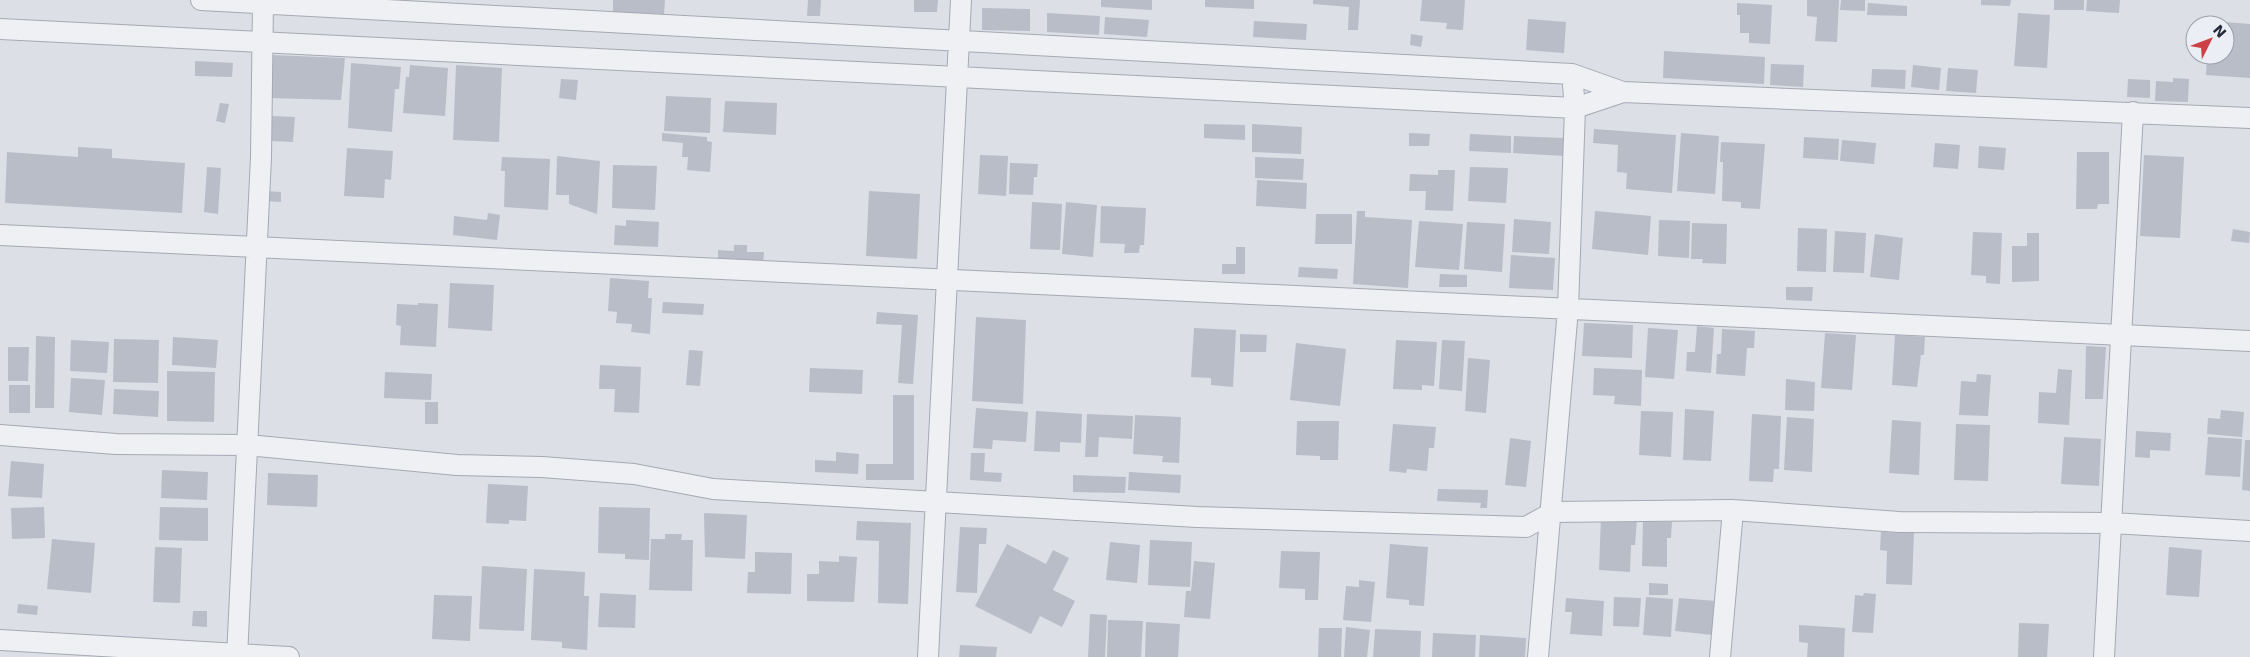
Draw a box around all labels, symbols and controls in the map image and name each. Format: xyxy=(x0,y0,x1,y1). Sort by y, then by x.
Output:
north arrow xyxy=(2185,15,2235,65)
text: N xyxy=(2210,22,2230,41)

